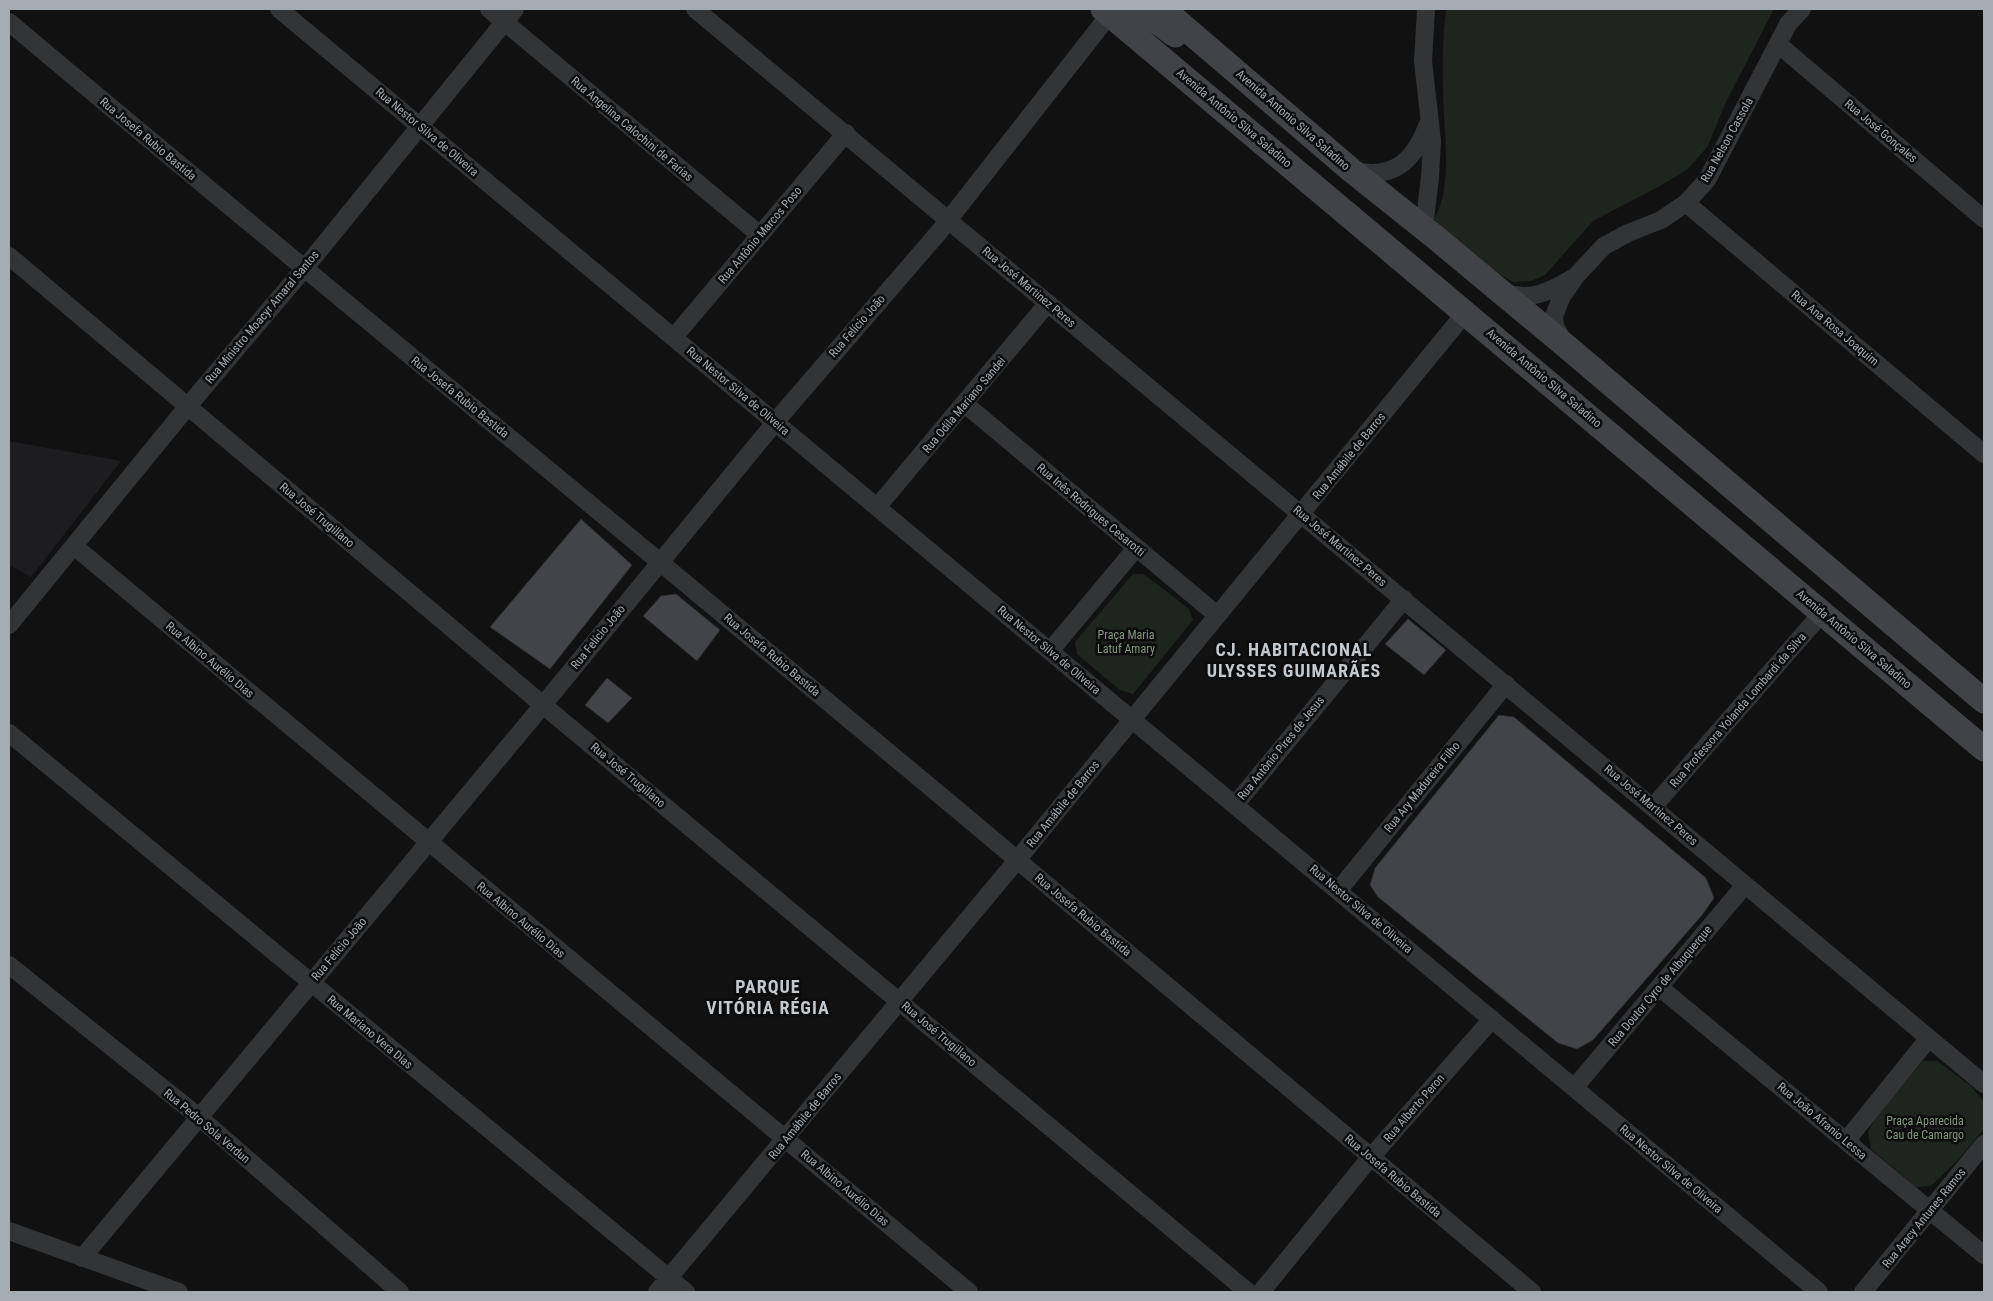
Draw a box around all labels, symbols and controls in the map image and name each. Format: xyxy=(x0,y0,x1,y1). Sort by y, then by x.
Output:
street label: Avenida Antônio Silva Saladino xyxy=(1174,66,1294,170)
street label: Avenida Antonio Silva Saladino xyxy=(1233,67,1353,173)
street label: Rua Angelina Calochini de Farias xyxy=(568,74,696,184)
street label: Rua Nestor Silva de Oliveira xyxy=(373,85,481,179)
street label: Rua Josefa Rubio Bastida xyxy=(97,95,199,184)
street label: Rua Nelson Cassola xyxy=(1698,95,1756,185)
street label: Rua José Gonçales xyxy=(1842,97,1920,165)
street label: Rua Antônio Marcos Poso xyxy=(715,184,805,286)
street label: Rua José Martinez Peres xyxy=(979,244,1079,330)
street label: Rua Ministro Moacyr Amaral Santos xyxy=(202,248,322,386)
street label: Rua Ana Rosa Joaquim xyxy=(1789,287,1881,369)
street label: Rua Felício João xyxy=(826,292,888,360)
street label: Avenida Antônio Silva Saladino xyxy=(1484,326,1604,430)
street label: Rua Nestor Silva de Oliveira xyxy=(684,344,792,438)
street label: Rua Josefa Rubio Bastida xyxy=(408,353,512,441)
street label: Rua Odila Mariano Sandei xyxy=(920,354,1008,456)
street label: Rua Amábile de Barros xyxy=(1310,410,1388,502)
street label: Rua Inês Rodrigues Cesarotti xyxy=(1034,461,1148,559)
street label: Rua José Trugillano xyxy=(277,480,357,550)
street label: Rua José Martinez Peres xyxy=(1290,503,1390,589)
street label: Avenida Antônio Silva Saladino xyxy=(1794,587,1914,691)
street label: Rua Felício João xyxy=(568,602,628,672)
street label: Rua Nestor Silva de Oliveira xyxy=(995,603,1103,697)
street label: Rua Josefa Rubio Bastida xyxy=(721,611,823,700)
street label: Rua Albino Aurélio Dias xyxy=(163,619,257,701)
park label: Praça Maria Latuf Amary xyxy=(1097,628,1155,656)
street label: Rua Professora Yolanda Lombardi da Silva xyxy=(1667,630,1809,790)
district label: CJ. HABITACIONAL ULYSSES GUIMARÃES xyxy=(1207,639,1381,681)
street label: Rua Antônio Pires de Jesus xyxy=(1235,693,1327,803)
street label: Rua Ary Madureira Filho xyxy=(1381,739,1463,835)
street label: Rua José Trugillano xyxy=(588,740,668,810)
street label: Rua Amábile de Barros xyxy=(1024,758,1102,850)
street label: Rua José Martinez Peres xyxy=(1601,762,1701,848)
street label: Rua Nestor Silva de Oliveira xyxy=(1307,862,1415,956)
street label: Rua Josefa Rubio Bastida xyxy=(1032,871,1134,960)
street label: Rua Albino Aurélio Dias xyxy=(474,879,568,961)
street label: Rua Felício João xyxy=(309,915,369,983)
street label: Rua Doutor Cyro de Albuquerque xyxy=(1605,922,1715,1049)
district label: PARQUE VITÓRIA RÉGIA xyxy=(706,976,830,1018)
street label: Rua Mariano Vera Dias xyxy=(324,992,416,1072)
street label: Rua José Trugillano xyxy=(899,999,979,1069)
street label: Rua Amábile de Barros xyxy=(766,1070,844,1162)
street label: Rua Alberto Peron xyxy=(1381,1071,1447,1145)
street label: Rua João Afranio Lessa xyxy=(1774,1080,1870,1163)
street label: Rua Pedro Sola Verdun xyxy=(161,1086,253,1166)
park label: Praça Aparecida Cau de Camargo xyxy=(1886,1114,1964,1142)
street label: Rua Nestor Silva de Oliveira xyxy=(1617,1122,1725,1216)
street label: Rua Josefa Rubio Bastida xyxy=(1342,1132,1444,1221)
street label: Rua Albino Aurélio Dias xyxy=(798,1147,892,1229)
street label: Rua Aracy Antunes Ramos xyxy=(1879,1165,1969,1271)

